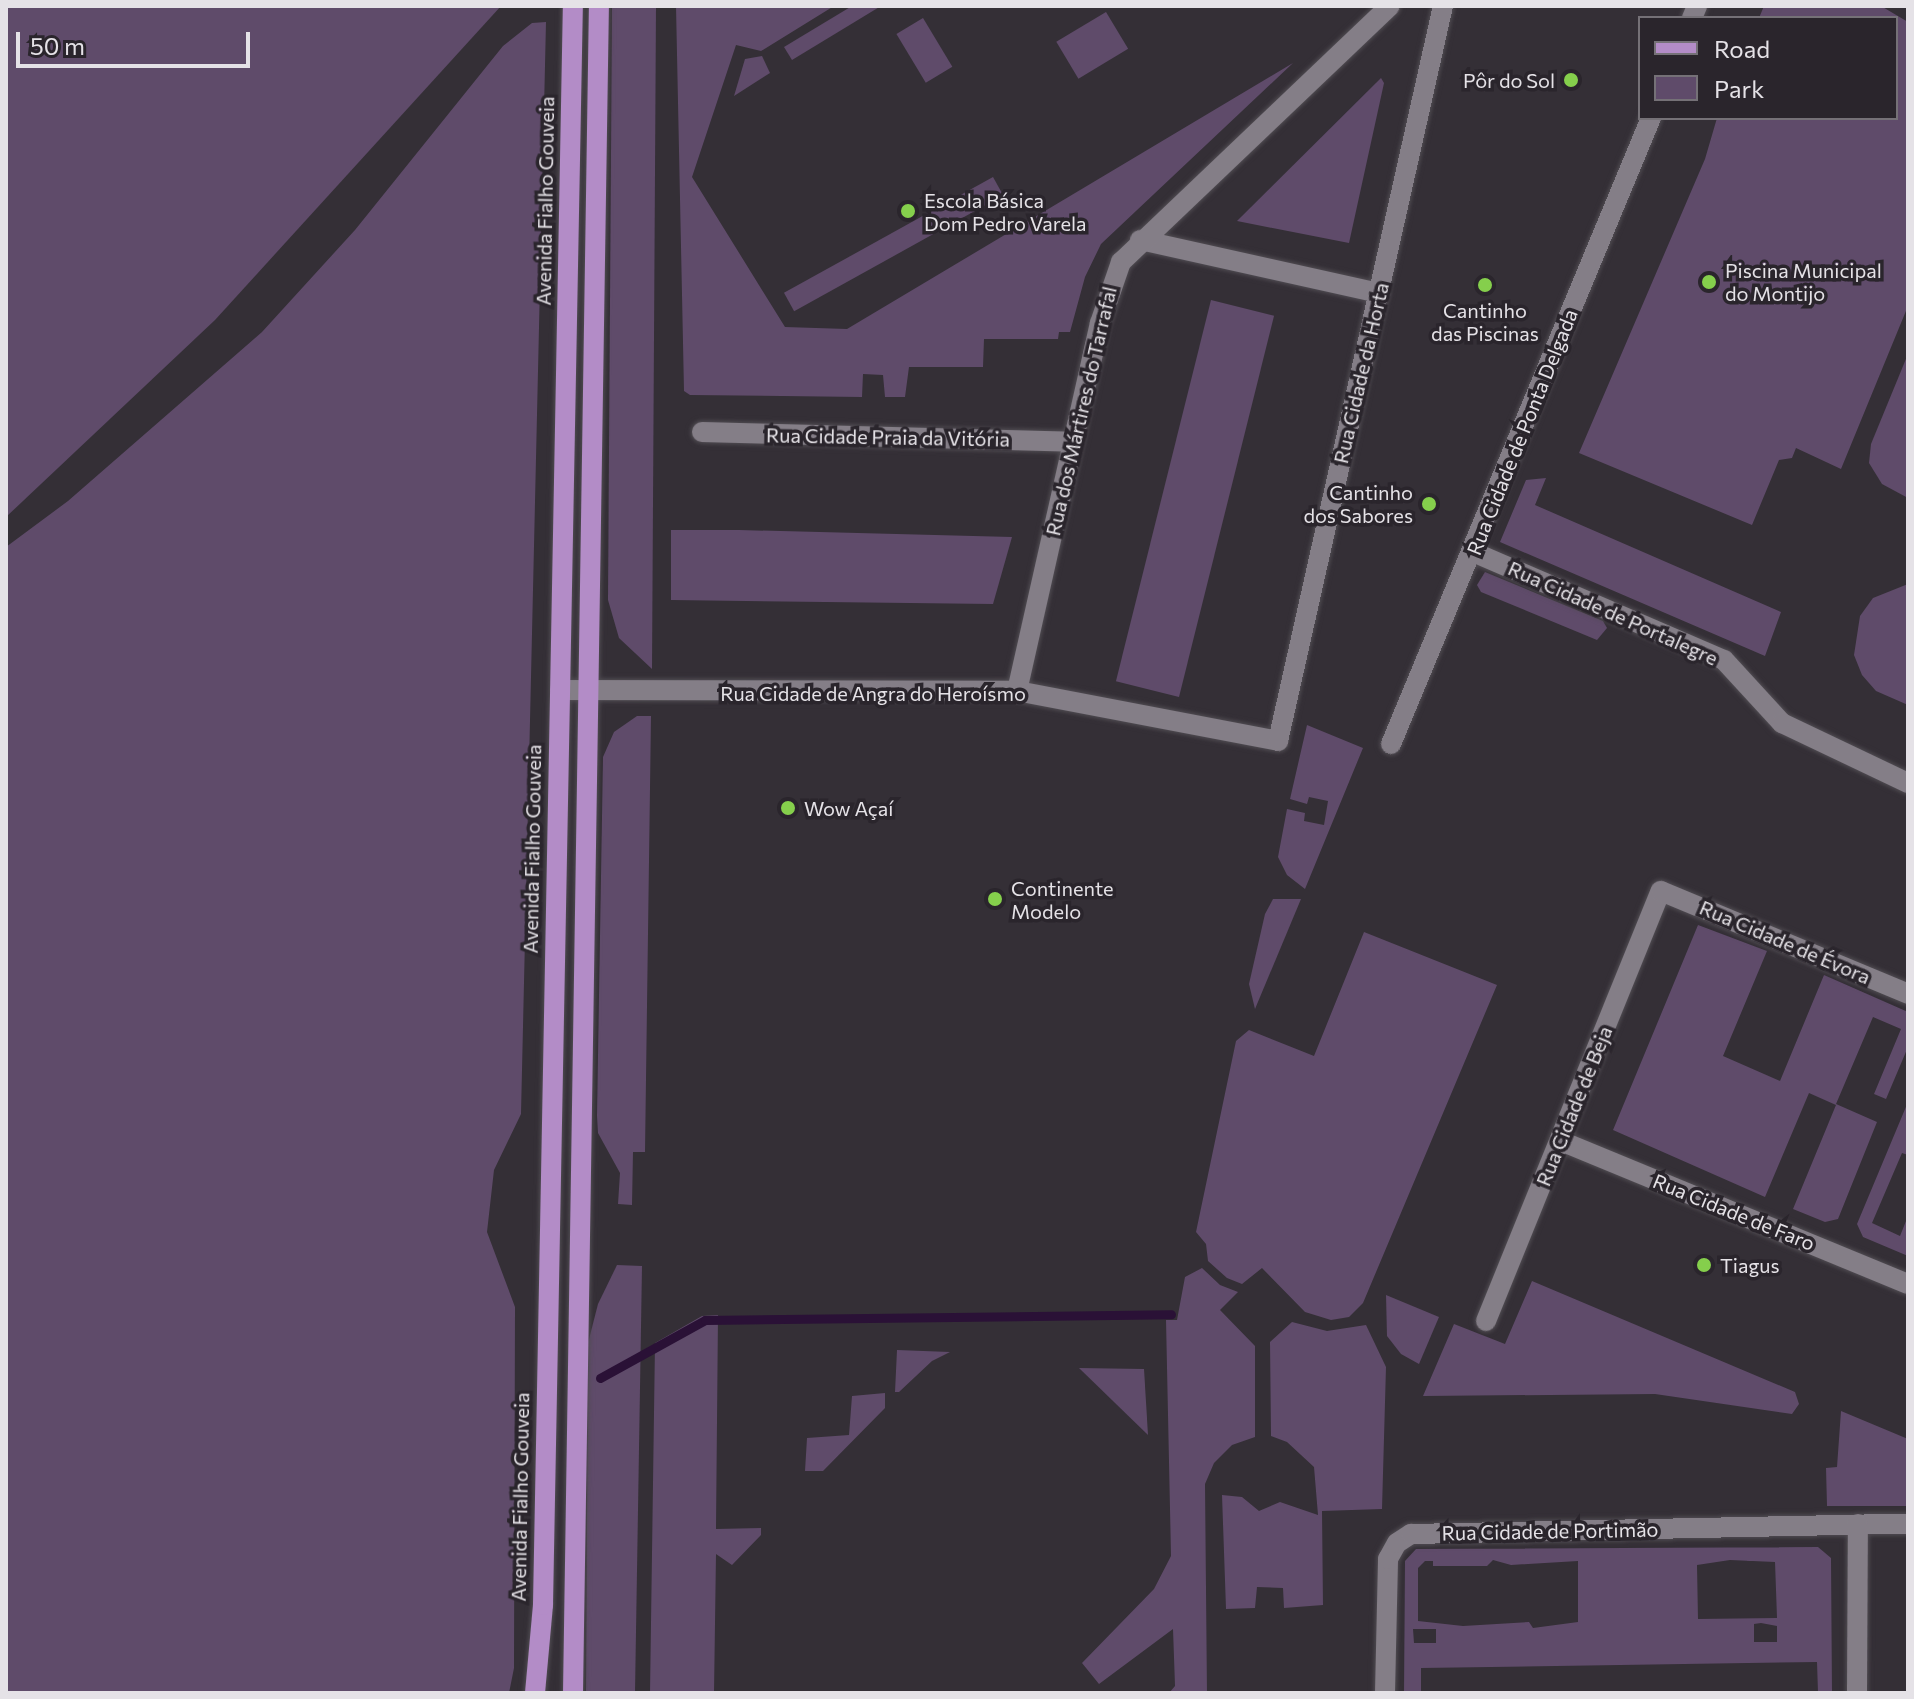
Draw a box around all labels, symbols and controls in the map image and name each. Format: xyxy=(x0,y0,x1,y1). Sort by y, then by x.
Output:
scale bar xyxy=(20,16,254,66)
legend xyxy=(1638,16,1898,120)
text: 50 m xyxy=(30,31,85,60)
text: Road xyxy=(1714,34,1770,63)
place label: Pôr do Sol xyxy=(1463,68,1555,92)
marker: Pôr do Sol xyxy=(1562,71,1580,89)
text: Park xyxy=(1714,74,1764,103)
street label: Avenida Fialho Gouveia xyxy=(531,96,559,306)
place label: Escola Básica Dom Pedro Varela xyxy=(924,188,1087,235)
marker: Escola Básica Dom Pedro Varela xyxy=(899,202,917,220)
place label: Piscina Municipal do Montijo xyxy=(1725,258,1882,305)
marker: Piscina Municipal do Montijo xyxy=(1700,273,1718,291)
marker: Cantinho das Piscinas xyxy=(1476,276,1494,294)
street label: Rua Cidade da Horta xyxy=(1329,280,1393,466)
street label: Rua dos Mártires do Tarrafal xyxy=(1041,284,1121,538)
place label: Cantinho das Piscinas xyxy=(1431,298,1539,345)
street label: Rua Cidade de Ponta Delgada xyxy=(1462,306,1582,558)
street label: Rua Cidade Praia da Vitória xyxy=(766,423,1010,451)
place label: Cantinho dos Sabores xyxy=(1304,480,1413,527)
marker: Cantinho dos Sabores xyxy=(1420,495,1438,513)
street label: Rua Cidade de Portalegre xyxy=(1504,556,1722,670)
street label: Rua Cidade de Angra do Heroísmo xyxy=(720,681,1026,705)
street label: Avenida Fialho Gouveia xyxy=(518,744,546,954)
place label: Wow Açaí xyxy=(804,796,893,820)
marker: Wow Açaí xyxy=(779,799,797,817)
place label: Continente Modelo xyxy=(1011,876,1114,923)
marker: Continente Modelo xyxy=(986,890,1004,908)
street label: Rua Cidade de Évora xyxy=(1696,895,1874,989)
street label: Rua Cidade de Beja xyxy=(1531,1022,1617,1190)
street label: Rua Cidade de Faro xyxy=(1649,1169,1819,1255)
place label: Tiagus xyxy=(1720,1253,1780,1277)
marker: Tiagus xyxy=(1695,1256,1713,1274)
street label: Avenida Fialho Gouveia xyxy=(506,1392,534,1602)
street label: Rua Cidade de Portimão xyxy=(1441,1517,1659,1545)

